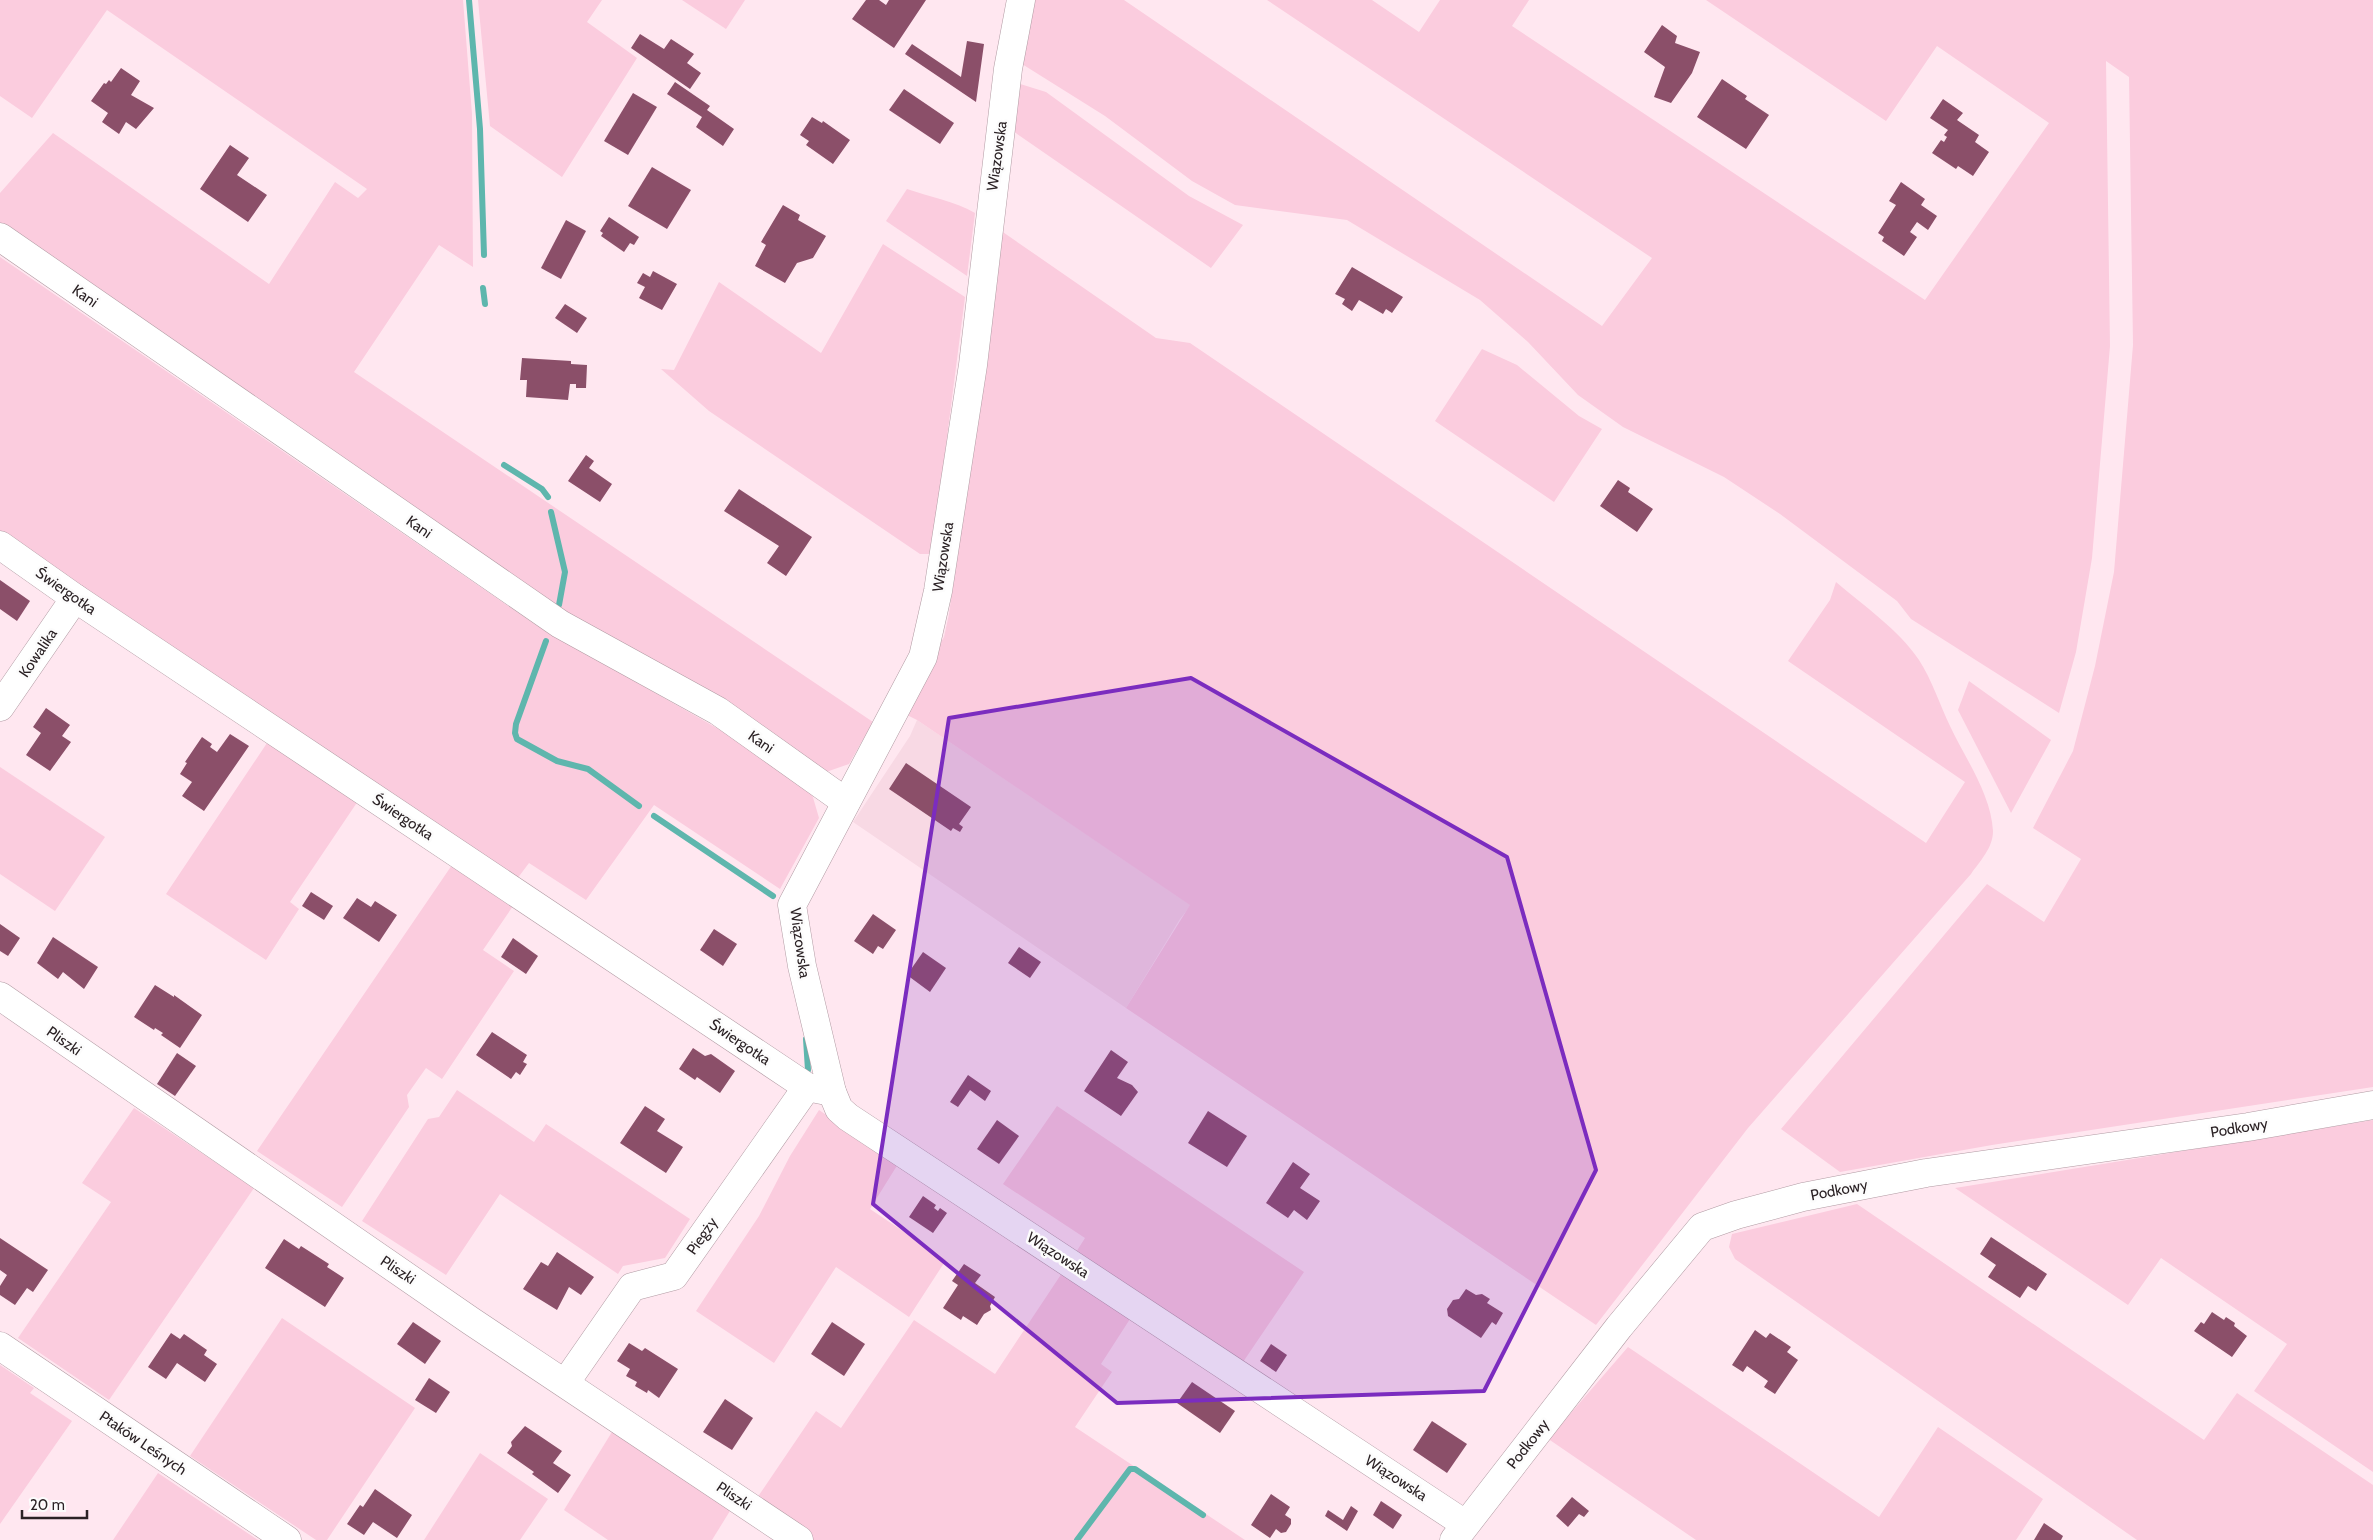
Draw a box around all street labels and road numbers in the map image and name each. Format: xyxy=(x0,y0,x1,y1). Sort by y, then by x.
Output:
street label: Wiązowska xyxy=(983,119,1011,192)
street label: Kani xyxy=(69,281,101,311)
street label: Kani xyxy=(403,512,435,542)
street label: Wiązowska xyxy=(929,520,958,593)
street label: Świergotka xyxy=(32,563,101,619)
street label: Kowalika xyxy=(15,625,61,681)
street label: Kani xyxy=(745,727,777,757)
street label: Świergotka xyxy=(369,789,438,844)
street label: Wiązowska xyxy=(786,907,814,980)
street label: Świergotka xyxy=(706,1014,775,1069)
street label: Pliszki xyxy=(43,1023,85,1059)
street label: Podkowy xyxy=(2209,1115,2269,1141)
street label: Podkowy xyxy=(1809,1176,1870,1204)
street label: Piegży xyxy=(683,1214,722,1258)
street label: Wiązowska xyxy=(1024,1228,1093,1282)
street label: Pliszki xyxy=(377,1252,419,1288)
street label: Ptaków Leśnych xyxy=(96,1407,190,1479)
street label: Podkowy xyxy=(1503,1415,1553,1472)
street label: Wiązowska xyxy=(1362,1451,1431,1505)
street label: Pliszki xyxy=(713,1478,755,1514)

